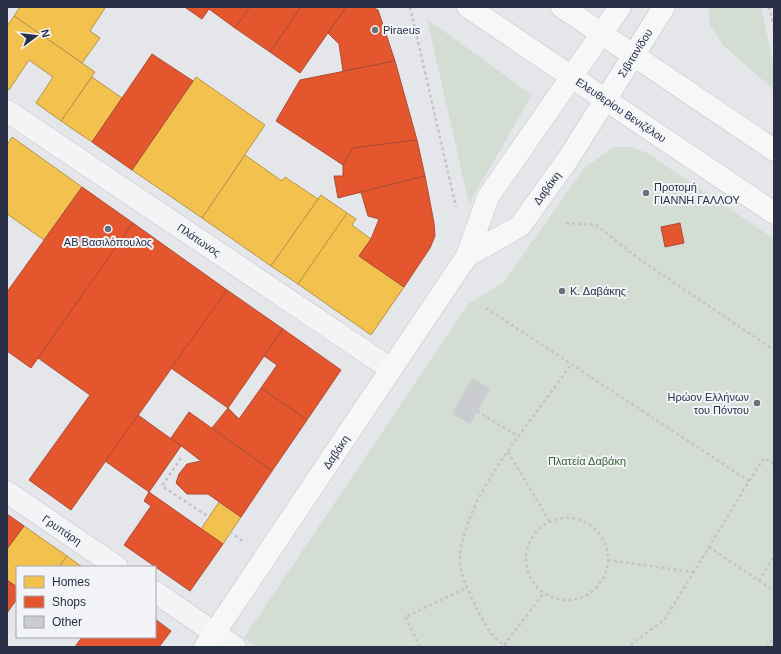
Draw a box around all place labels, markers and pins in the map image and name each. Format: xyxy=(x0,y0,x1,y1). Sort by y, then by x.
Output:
place label: Piraeus xyxy=(383,24,421,36)
marker: Piraeus xyxy=(370,25,380,35)
place label: Προτομή ΓΙΑΝΝΗ ΓΑΛΛΟΥ xyxy=(654,181,740,206)
marker: Προτομή ΓΙΑΝΝΗ ΓΑΛΛΟΥ xyxy=(641,188,651,198)
marker: ΑΒ Βασιλόπουλος xyxy=(103,224,113,234)
place label: ΑΒ Βασιλόπουλος xyxy=(64,236,152,248)
place label: Κ. Δαβάκης xyxy=(570,285,626,297)
marker: Κ. Δαβάκης xyxy=(557,286,567,296)
place label: Ηρώον Ελλήνων του Πόντου xyxy=(667,391,749,416)
marker: Ηρώον Ελλήνων του Πόντου xyxy=(752,398,762,408)

